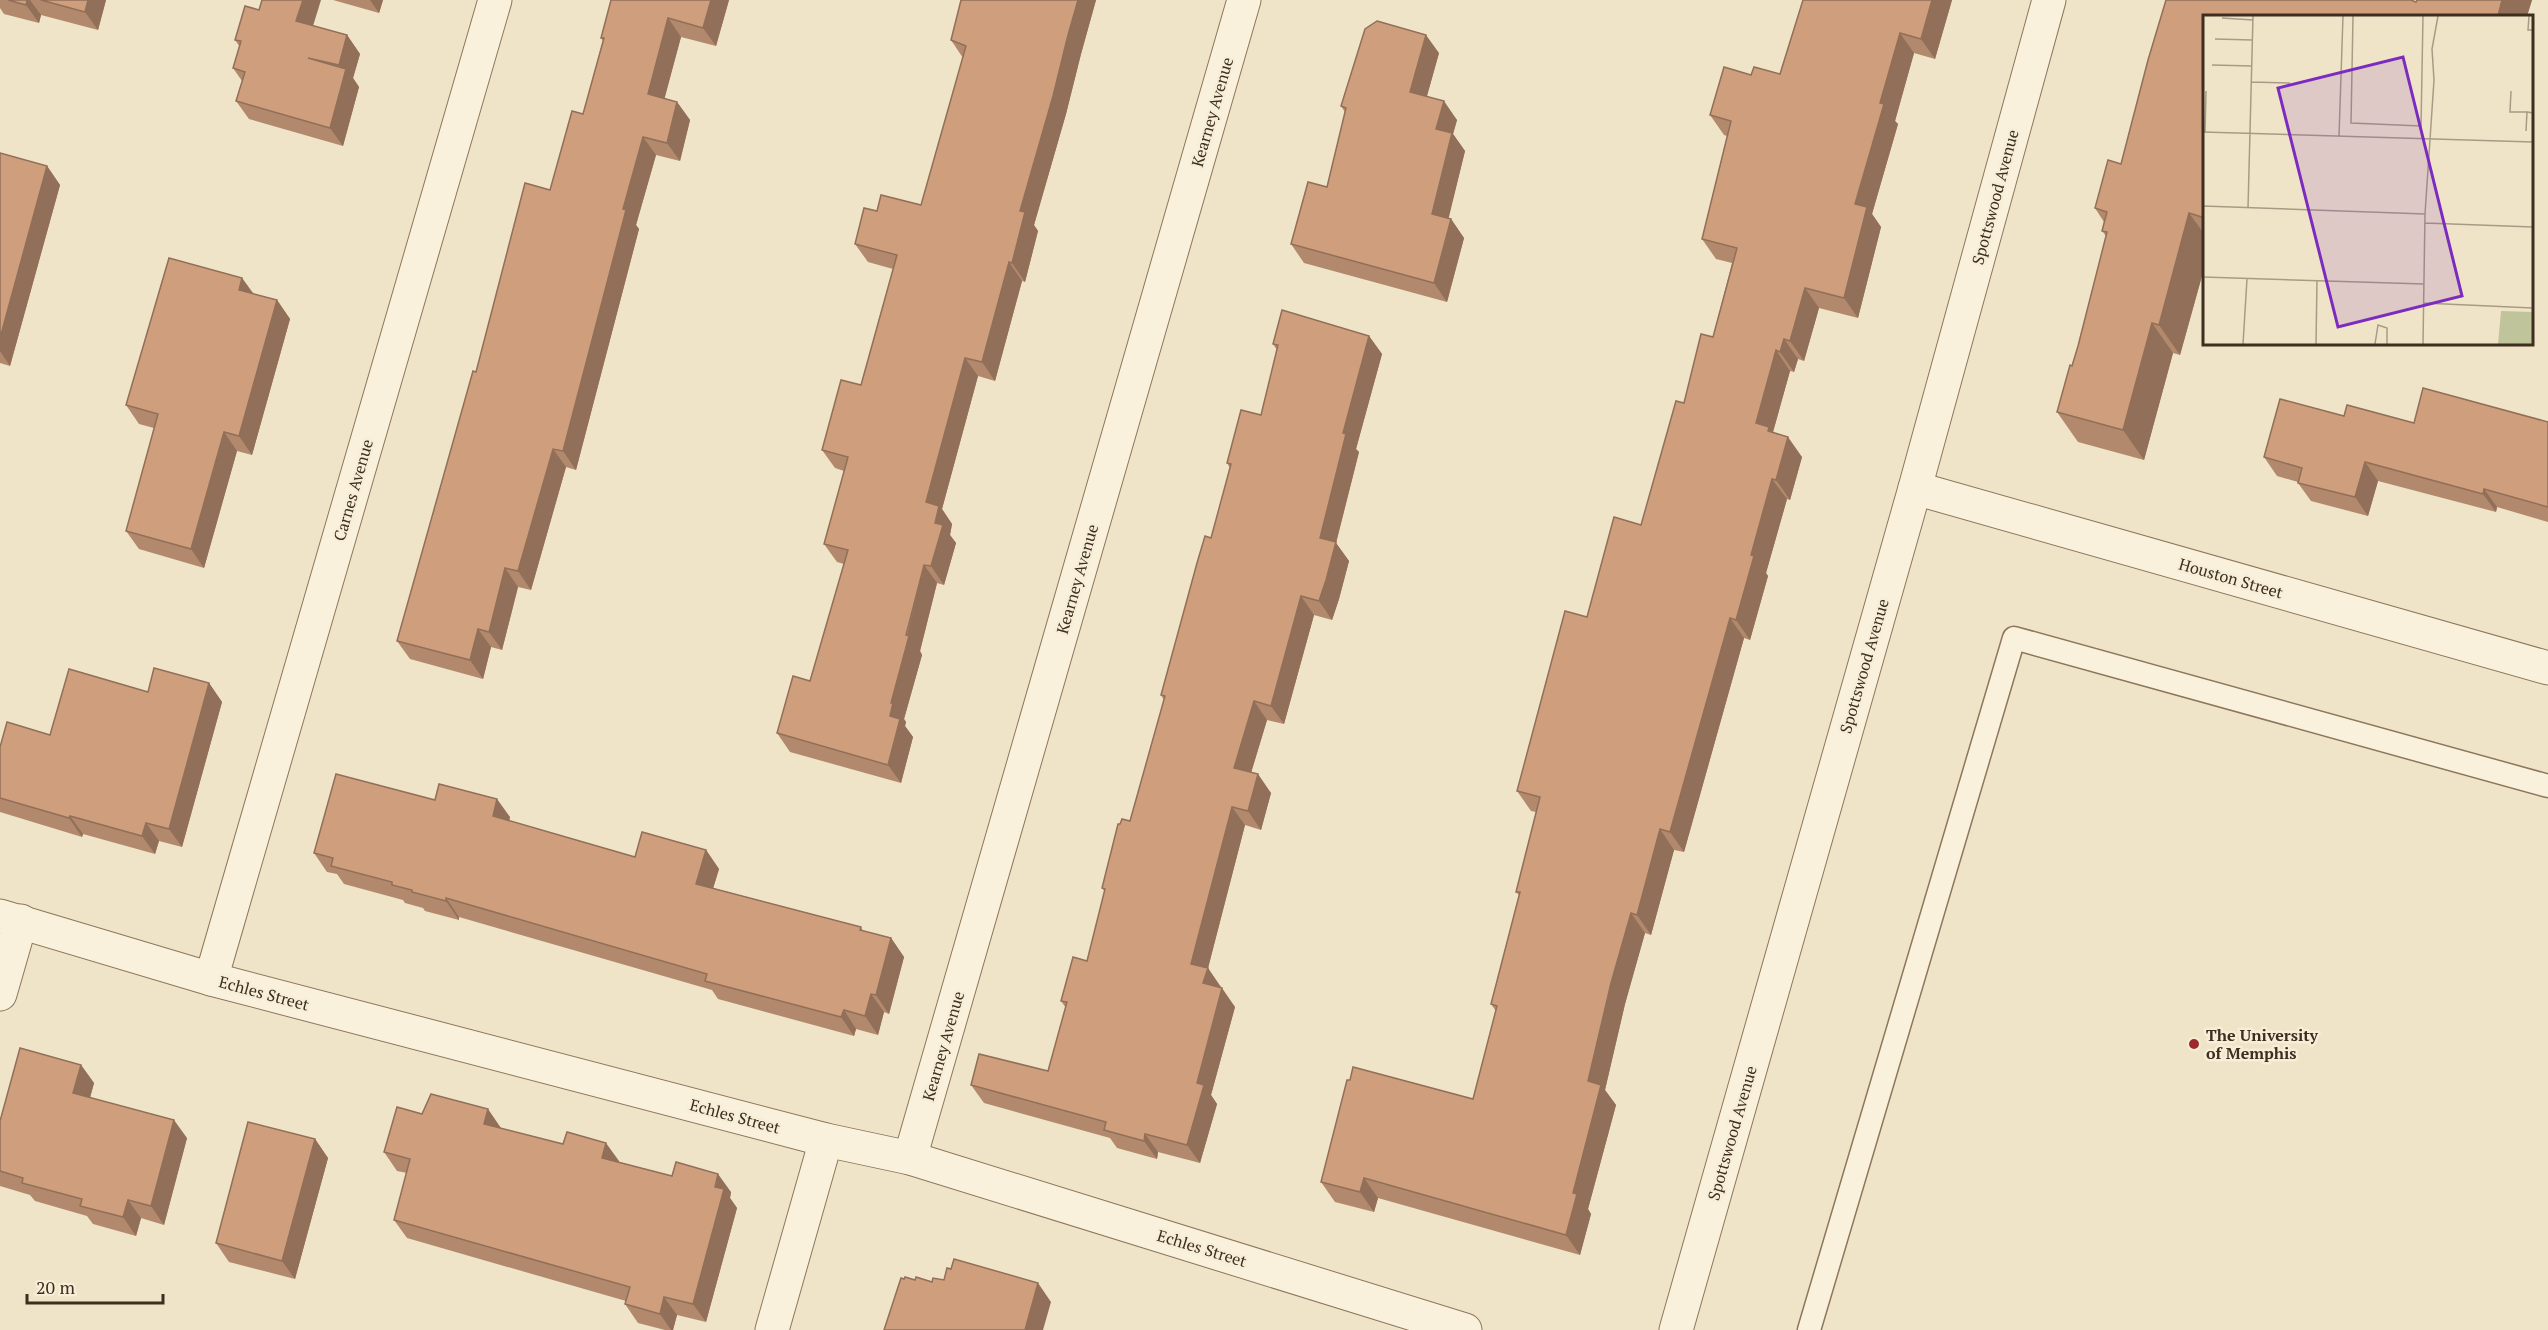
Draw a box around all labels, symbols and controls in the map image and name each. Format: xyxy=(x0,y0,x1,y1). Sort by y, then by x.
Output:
inset map xyxy=(2203,15,2533,345)
street label: Kearney Avenue xyxy=(1186,55,1238,169)
street label: Spottswood Avenue xyxy=(1966,127,2024,267)
street label: Carnes Avenue xyxy=(328,437,378,543)
street label: Kearney Avenue xyxy=(1051,522,1103,636)
street label: Houston Street xyxy=(2176,553,2286,603)
street label: Spottswood Avenue xyxy=(1834,596,1894,736)
street label: Echles Street xyxy=(216,970,312,1016)
street label: Kearney Avenue xyxy=(917,989,969,1103)
place label: The University of Memphis xyxy=(2206,1024,2319,1064)
marker: The University of Memphis xyxy=(2187,1037,2201,1051)
street label: Spottswood Avenue xyxy=(1702,1063,1762,1203)
street label: Echles Street xyxy=(687,1093,783,1139)
street label: Echles Street xyxy=(1155,1224,1250,1272)
scale bar xyxy=(27,1267,164,1305)
text: 20 m xyxy=(36,1275,76,1299)

